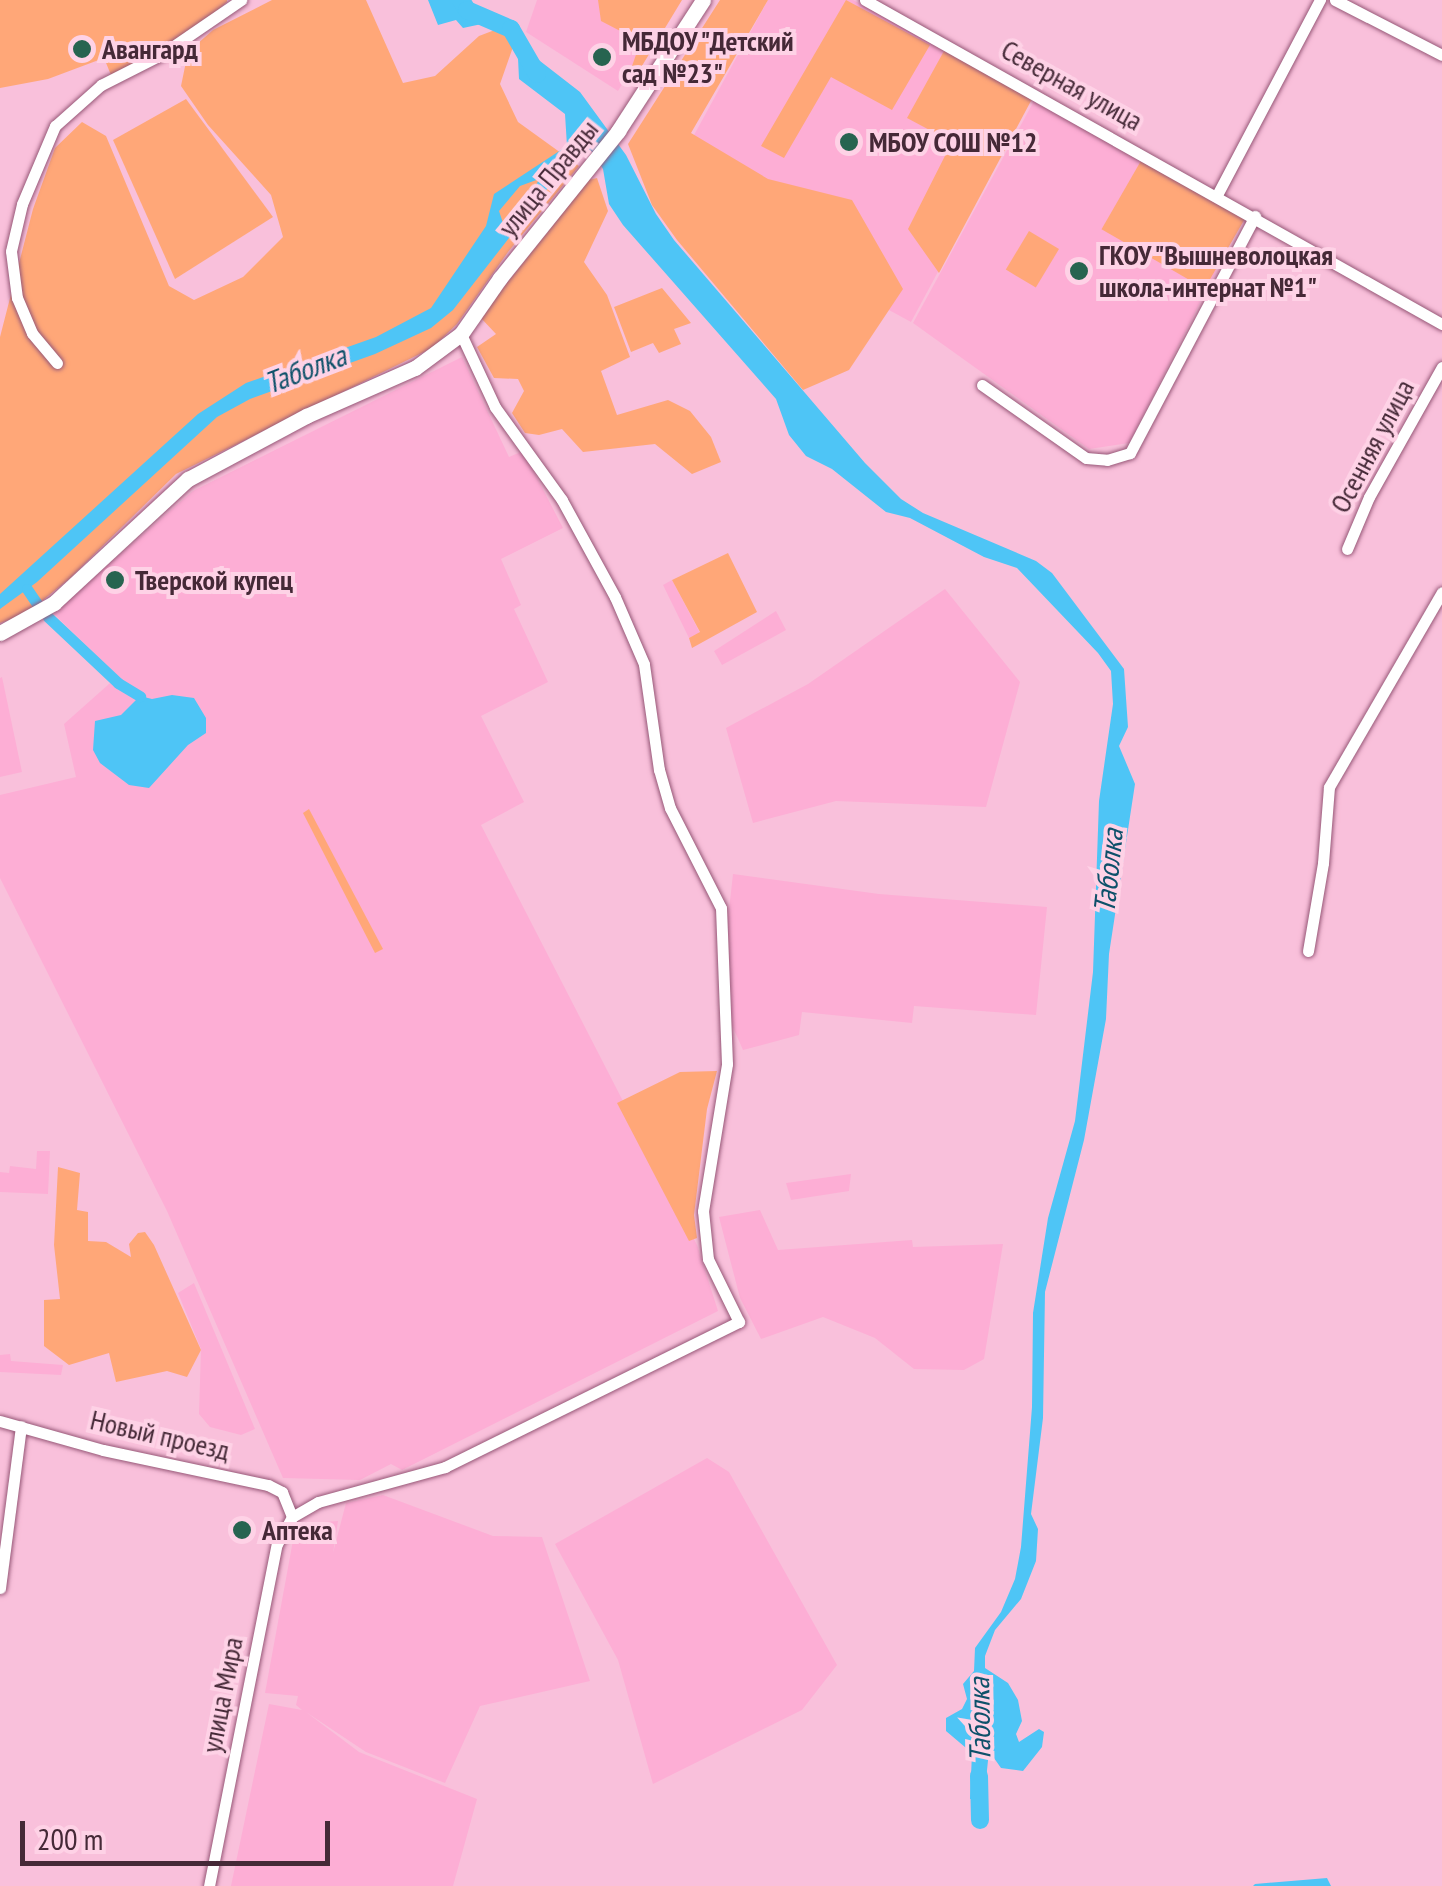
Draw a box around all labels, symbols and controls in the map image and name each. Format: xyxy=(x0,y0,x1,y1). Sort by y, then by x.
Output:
place label: МБДОУ "Детский сад №23" xyxy=(622,24,796,90)
place label: Авангард xyxy=(102,32,198,66)
street label: Северная улица xyxy=(996,32,1148,138)
marker: Авангард xyxy=(71,38,93,60)
marker: МБДОУ "Детский сад №23" xyxy=(591,46,613,68)
street label: улица Правды xyxy=(491,113,605,243)
place label: МБОУ СОШ №12 xyxy=(869,125,1038,159)
marker: МБОУ СОШ №12 xyxy=(838,131,860,153)
place label: ГКОУ "Вышневолоцкая школа-интернат №1" xyxy=(1099,238,1336,304)
marker: ГКОУ "Вышневолоцкая школа-интернат №1" xyxy=(1068,260,1090,282)
water label: Таболка xyxy=(259,337,351,401)
street label: Осенняя улица xyxy=(1323,374,1421,518)
place label: Тверской купец xyxy=(135,563,293,597)
marker: Тверской купец xyxy=(104,569,126,591)
water label: Таболка xyxy=(1086,827,1130,915)
street label: Новый проезд xyxy=(87,1403,233,1467)
place label: Аптека xyxy=(262,1513,333,1547)
marker: Аптека xyxy=(231,1519,253,1541)
street label: улица Мира xyxy=(194,1634,250,1756)
water label: Таболка xyxy=(960,1677,998,1763)
scale bar xyxy=(25,1801,335,1863)
text: 200 m xyxy=(37,1819,103,1858)

